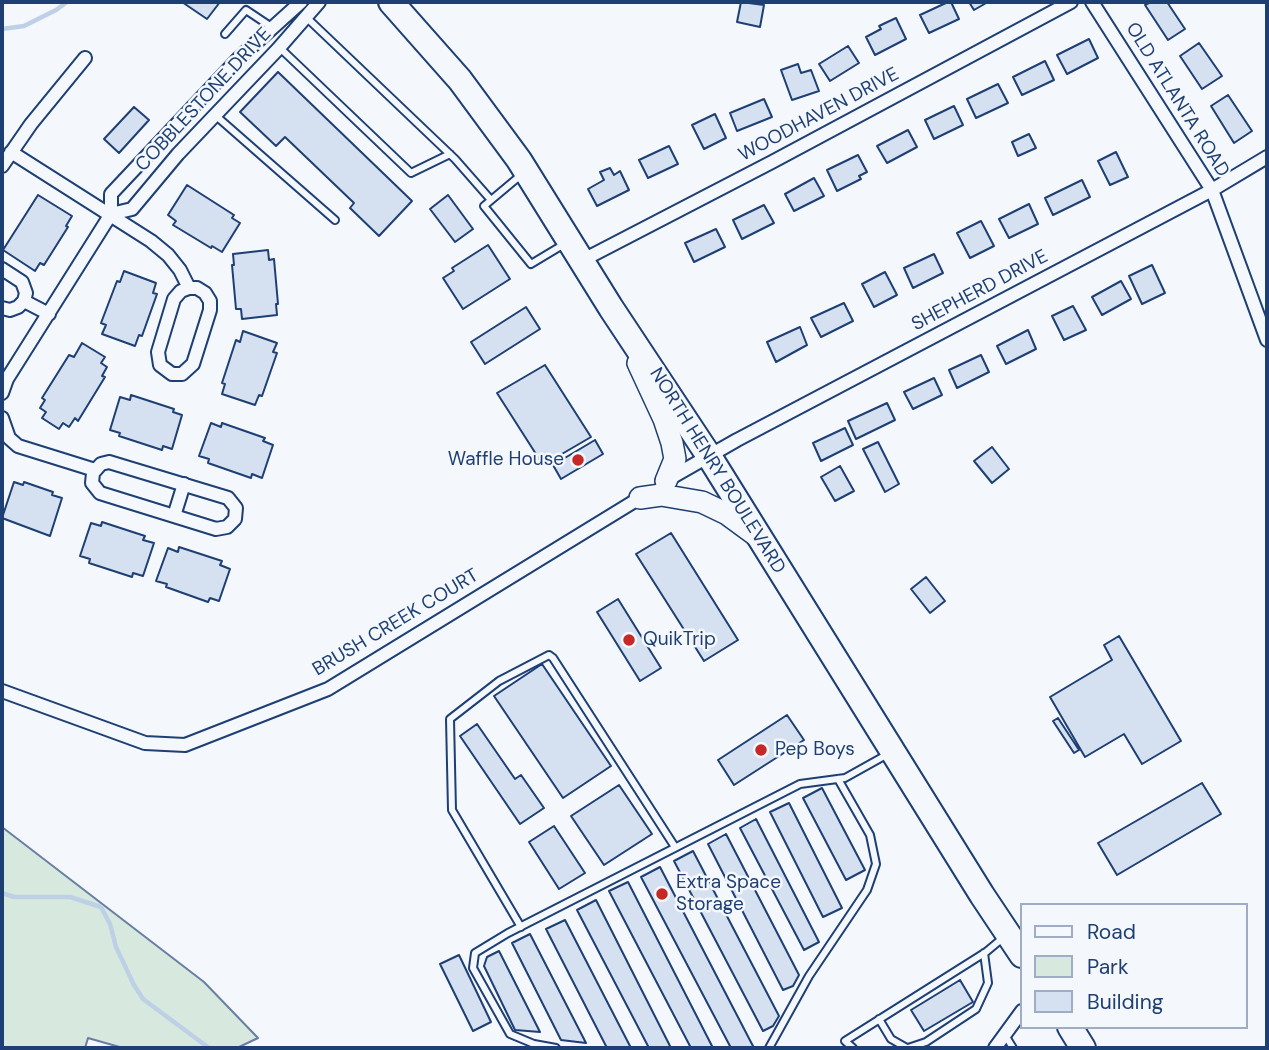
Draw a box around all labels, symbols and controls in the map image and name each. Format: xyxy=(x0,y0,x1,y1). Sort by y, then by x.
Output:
street label: OLD ATLANTA ROAD xyxy=(1120,19,1234,181)
street label: COBBLESTONE DRIVE xyxy=(131,23,277,177)
street label: WOODHAVEN DRIVE xyxy=(735,63,903,167)
street label: SHEPHERD DRIVE xyxy=(908,245,1052,337)
street label: NORTH HENRY BOULEVARD xyxy=(644,364,790,578)
place label: Waffle House xyxy=(448,449,564,471)
marker: Waffle House xyxy=(570,452,586,468)
street label: BRUSH CREEK COURT xyxy=(309,564,483,682)
place label: QuikTrip xyxy=(643,629,716,651)
marker: QuikTrip xyxy=(621,632,637,648)
place label: Pep Boys xyxy=(775,739,855,761)
marker: Pep Boys xyxy=(753,742,769,758)
place label: Extra Space Storage xyxy=(676,872,781,916)
marker: Extra Space Storage xyxy=(654,886,670,902)
legend xyxy=(1020,903,1248,1029)
text: Road xyxy=(1087,918,1136,946)
text: Park xyxy=(1087,953,1128,981)
text: Building xyxy=(1087,988,1163,1016)

